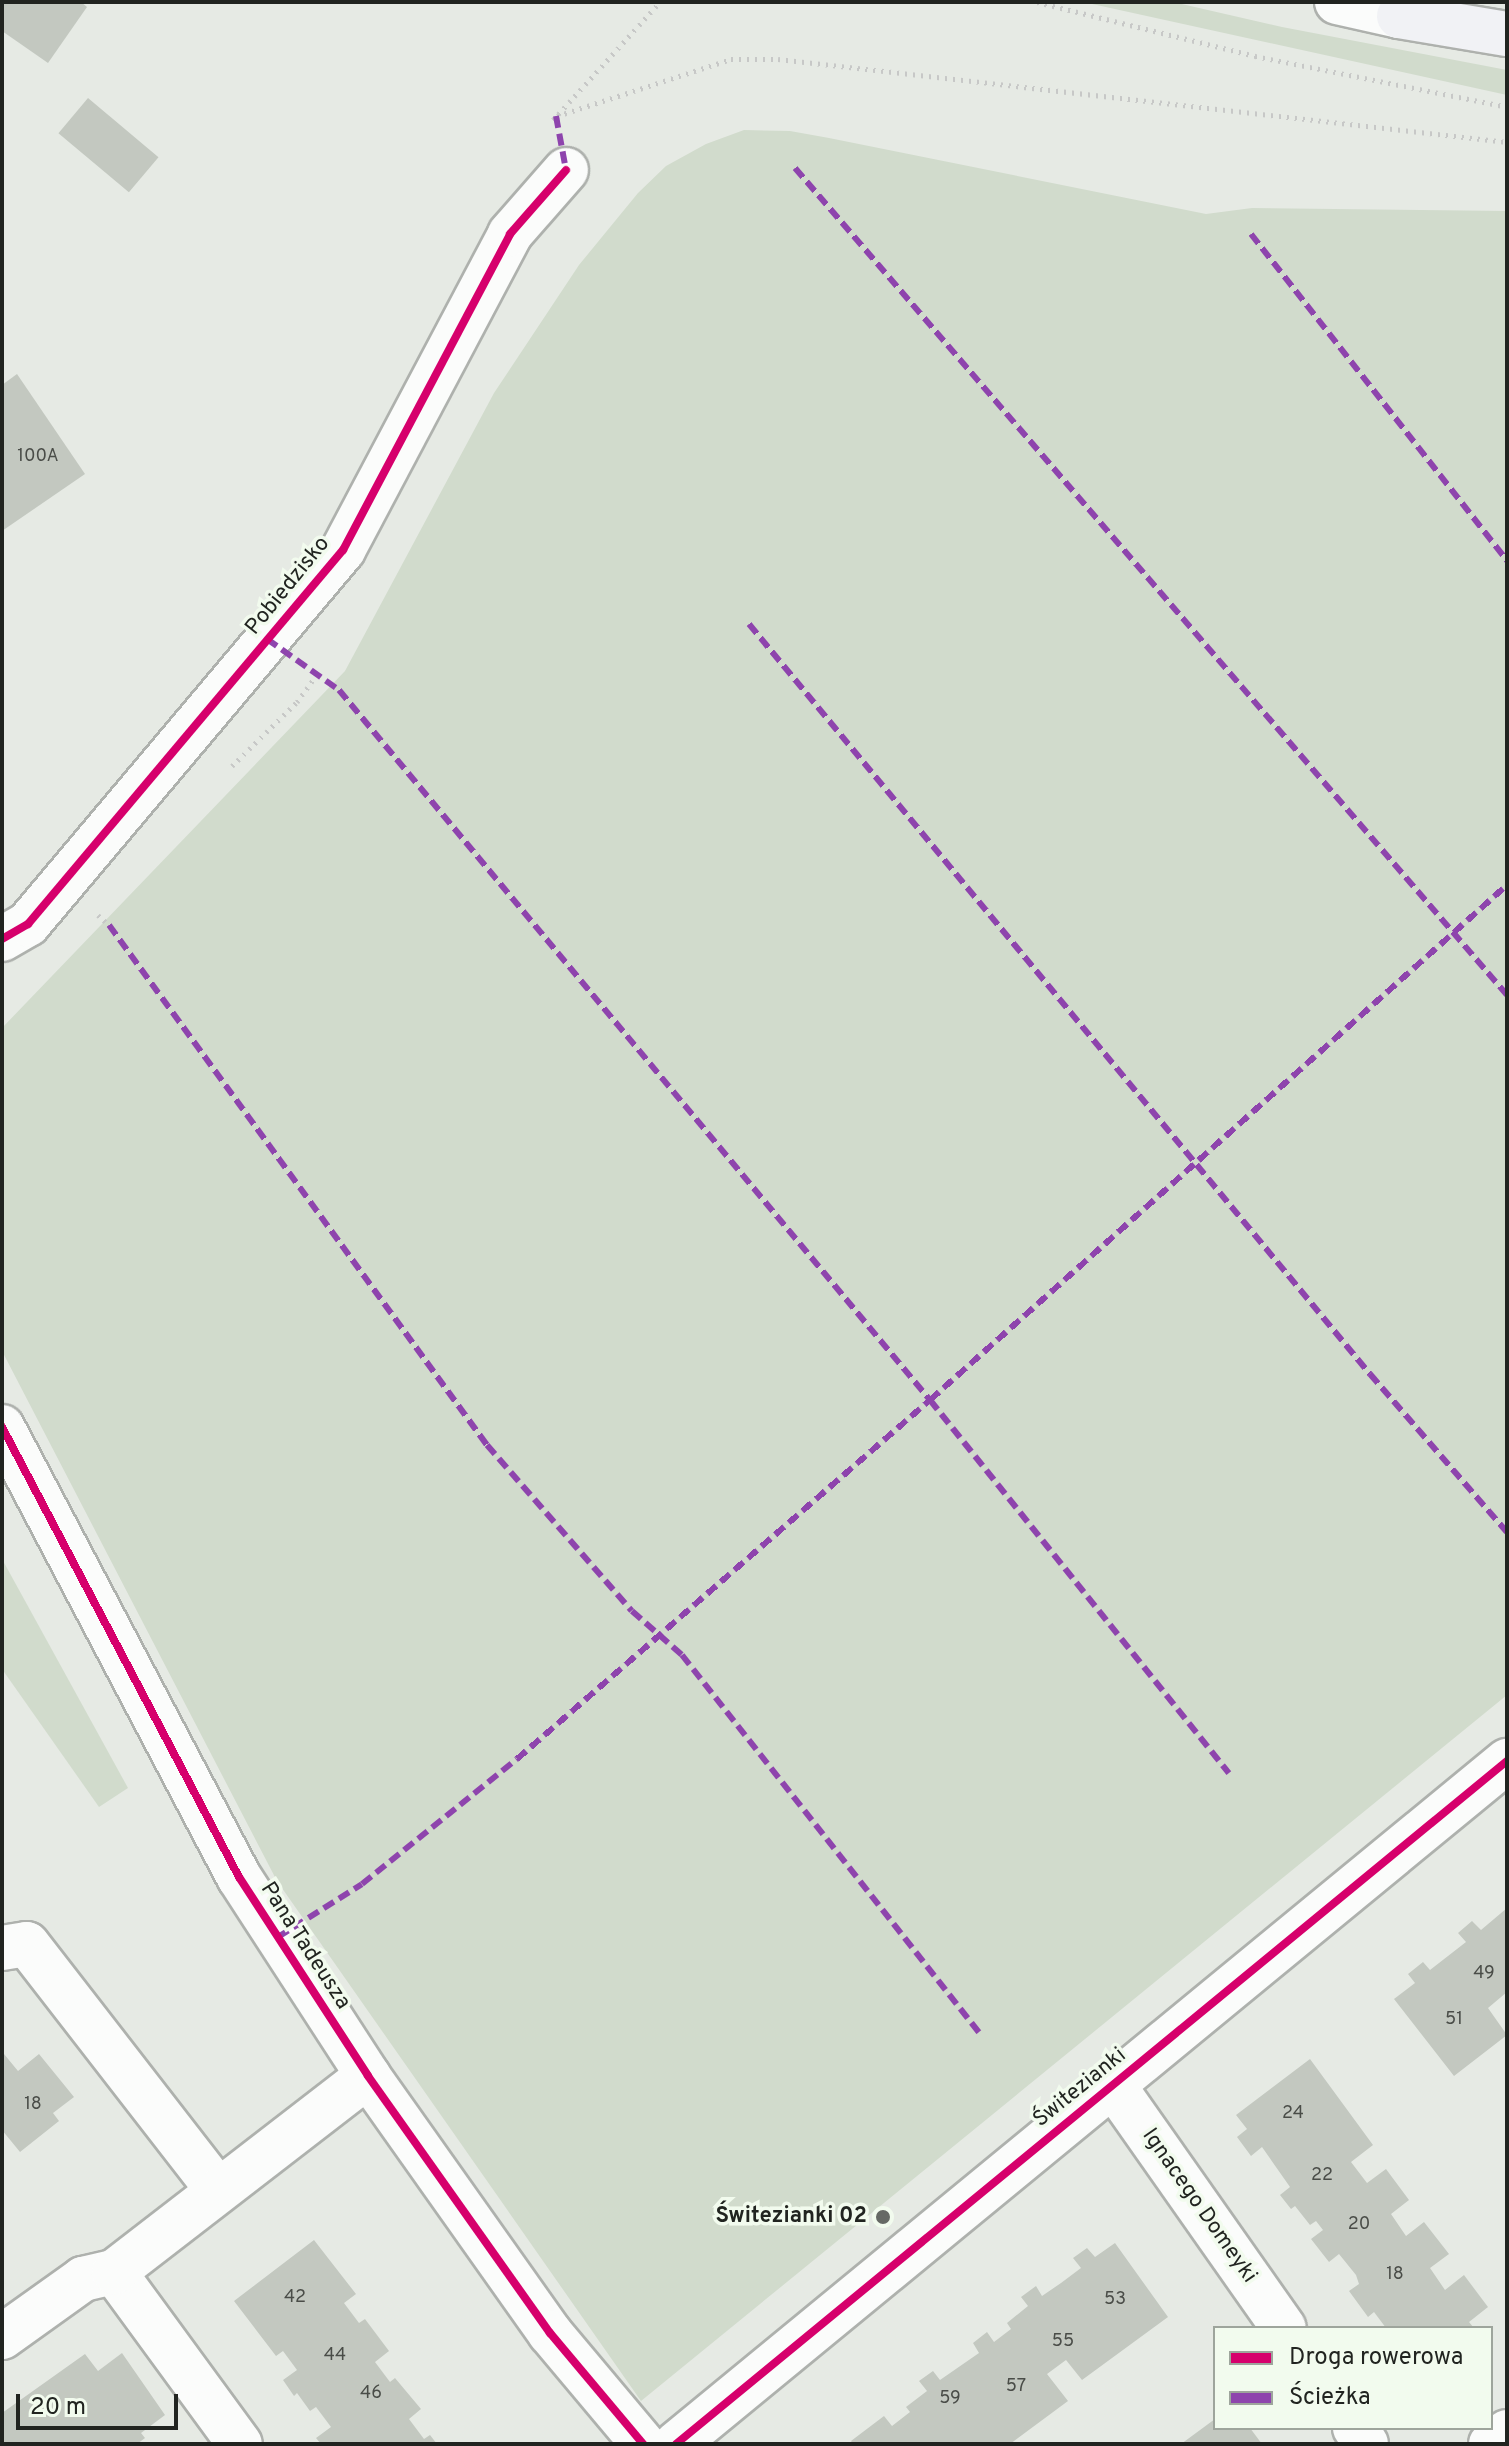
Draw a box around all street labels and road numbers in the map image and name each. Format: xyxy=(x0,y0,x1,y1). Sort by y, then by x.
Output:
street label: Pobiedzisko xyxy=(240,531,336,641)
street label: Pana Tadeusza xyxy=(254,1877,356,2015)
street label: Świtezianki xyxy=(1028,2043,1132,2133)
street label: Ignacego Domeyki xyxy=(1136,2124,1262,2288)

